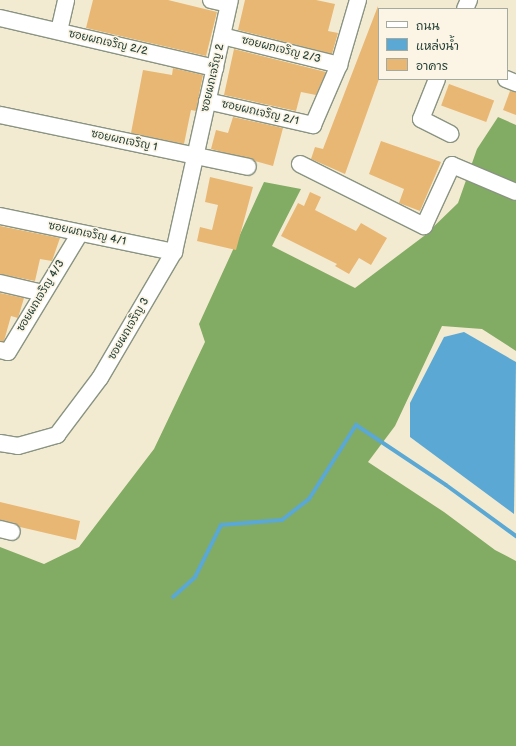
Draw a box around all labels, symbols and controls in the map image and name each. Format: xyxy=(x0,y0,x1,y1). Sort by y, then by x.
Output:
legend xyxy=(378,8,508,80)
text: ถนน xyxy=(416,19,440,34)
street label: ซอยผถเจริญ 2/2 xyxy=(67,27,149,59)
street label: ซอยผถเจริญ 2/3 xyxy=(240,34,322,66)
text: แหล่งน้ำ xyxy=(416,39,459,54)
street label: ซอยผถเจริญ 2 xyxy=(199,43,227,113)
text: อาคาร xyxy=(416,59,448,74)
street label: ซอยผถเจริญ 2/1 xyxy=(220,98,300,128)
street label: ซอยผถเจริญ 1 xyxy=(90,128,158,154)
street label: ซอยผถเจริญ 4/1 xyxy=(47,219,127,249)
street label: ซอยผถเจริญ 4/3 xyxy=(14,258,68,334)
street label: ซอยผถเจริญ 3 xyxy=(106,295,152,363)

